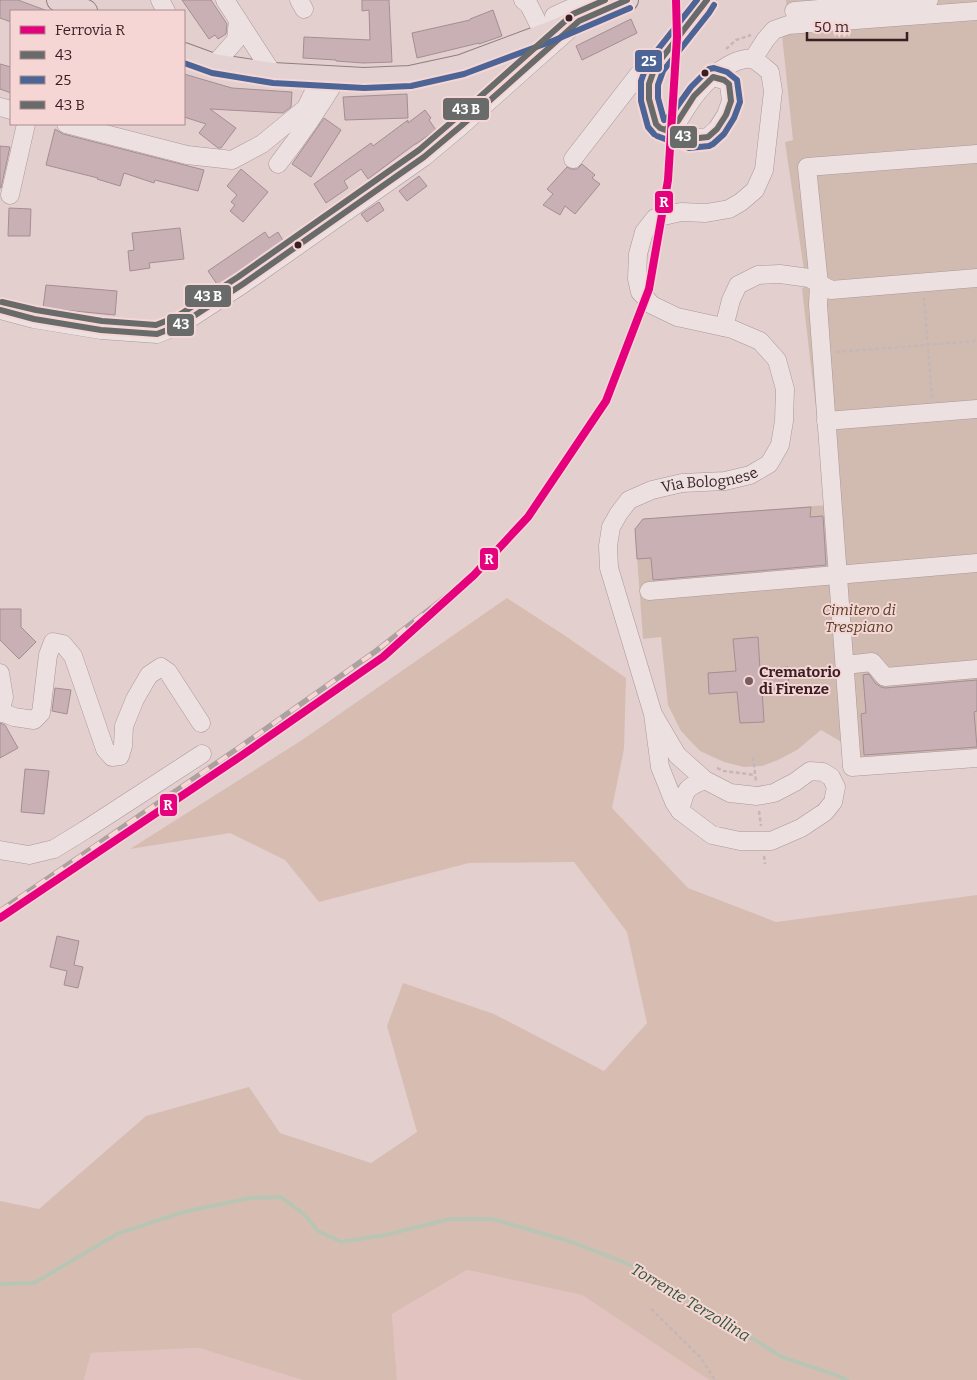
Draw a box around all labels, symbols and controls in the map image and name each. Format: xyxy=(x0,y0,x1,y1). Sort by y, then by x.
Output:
legend xyxy=(10,10,185,125)
scale bar xyxy=(807,10,907,42)
unlabelled marker xyxy=(564,13,574,23)
text: 50 m xyxy=(814,18,850,36)
text: Ferrovia R xyxy=(55,21,125,39)
text: 43 xyxy=(55,46,72,64)
line badge: 25 xyxy=(634,49,663,73)
text: 25 xyxy=(641,53,657,70)
unlabelled marker xyxy=(700,68,710,78)
text: 25 xyxy=(55,71,71,89)
text: 43 B xyxy=(55,96,85,114)
line badge: 43 B xyxy=(442,97,490,121)
text: 43 B xyxy=(452,101,480,118)
line badge: 43 xyxy=(669,125,698,149)
text: 43 xyxy=(675,128,691,145)
line badge: R xyxy=(654,190,674,214)
text: R xyxy=(659,194,669,211)
unlabelled marker xyxy=(293,240,303,250)
line badge: 43 B xyxy=(184,284,232,308)
text: 43 B xyxy=(194,288,222,305)
line badge: 43 xyxy=(166,313,195,337)
text: 43 xyxy=(173,316,189,333)
street label: Via Bolognese xyxy=(660,463,761,497)
line badge: R xyxy=(479,547,499,571)
text: R xyxy=(484,551,494,568)
park label: Cimitero di Trespiano xyxy=(822,601,896,636)
place label: Crematorio di Firenze xyxy=(759,663,841,698)
marker: Crematorio di Firenze xyxy=(743,675,755,687)
line badge: R xyxy=(159,793,178,817)
text: R xyxy=(163,797,173,814)
water label: Torrente Terzollina xyxy=(628,1259,754,1346)

